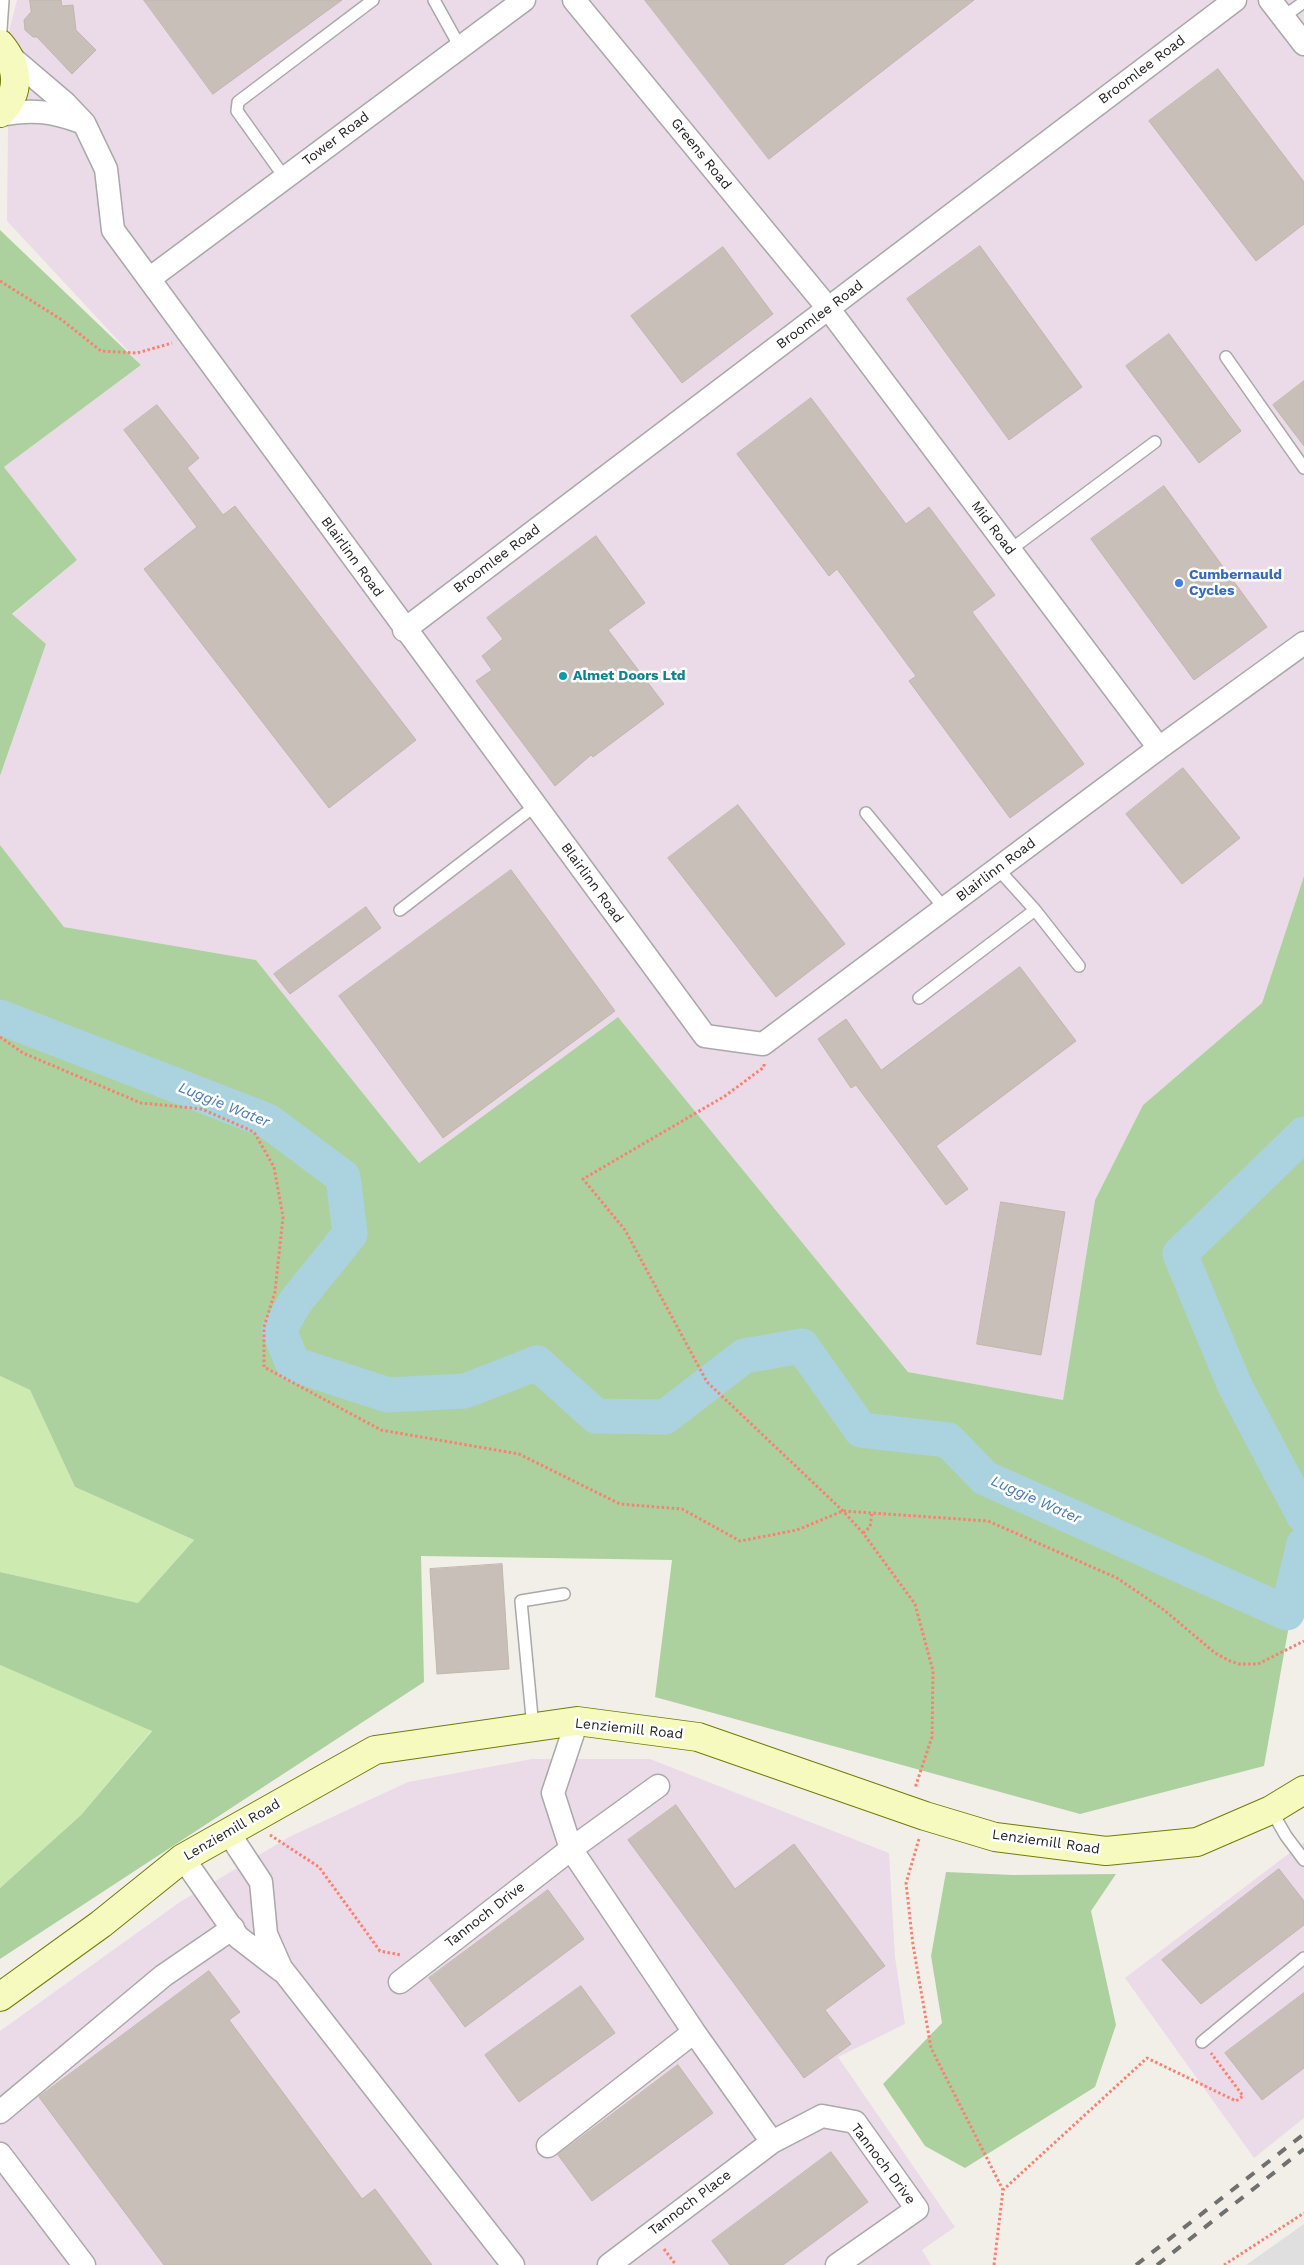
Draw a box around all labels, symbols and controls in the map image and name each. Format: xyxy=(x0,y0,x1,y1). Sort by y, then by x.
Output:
street label: Broomlee Road xyxy=(1095,32,1189,108)
street label: Tower Road xyxy=(299,108,373,170)
street label: Greens Road xyxy=(667,115,735,193)
street label: Broomlee Road xyxy=(773,277,867,353)
street label: Mid Road xyxy=(967,498,1019,558)
street label: Blairlinn Road xyxy=(317,514,387,600)
street label: Broomlee Road xyxy=(450,521,544,597)
place label: Cumbernauld Cycles xyxy=(1189,567,1282,600)
marker: Cumbernauld Cycles xyxy=(1173,577,1185,589)
place label: Almet Doors Ltd xyxy=(573,668,686,684)
marker: Almet Doors Ltd xyxy=(557,670,569,682)
street label: Blairlinn Road xyxy=(953,835,1039,905)
street label: Blairlinn Road xyxy=(557,840,627,926)
water label: Luggie Water xyxy=(176,1079,272,1131)
water label: Luggie Water xyxy=(988,1472,1084,1528)
street label: Lenziemill Road xyxy=(574,1715,684,1743)
street label: Lenziemill Road xyxy=(181,1796,283,1864)
street label: Lenziemill Road xyxy=(991,1826,1101,1858)
street label: Tannoch Drive xyxy=(442,1879,528,1951)
street label: Tannoch Drive xyxy=(847,2120,919,2208)
street label: Tannoch Place xyxy=(646,2167,734,2239)

